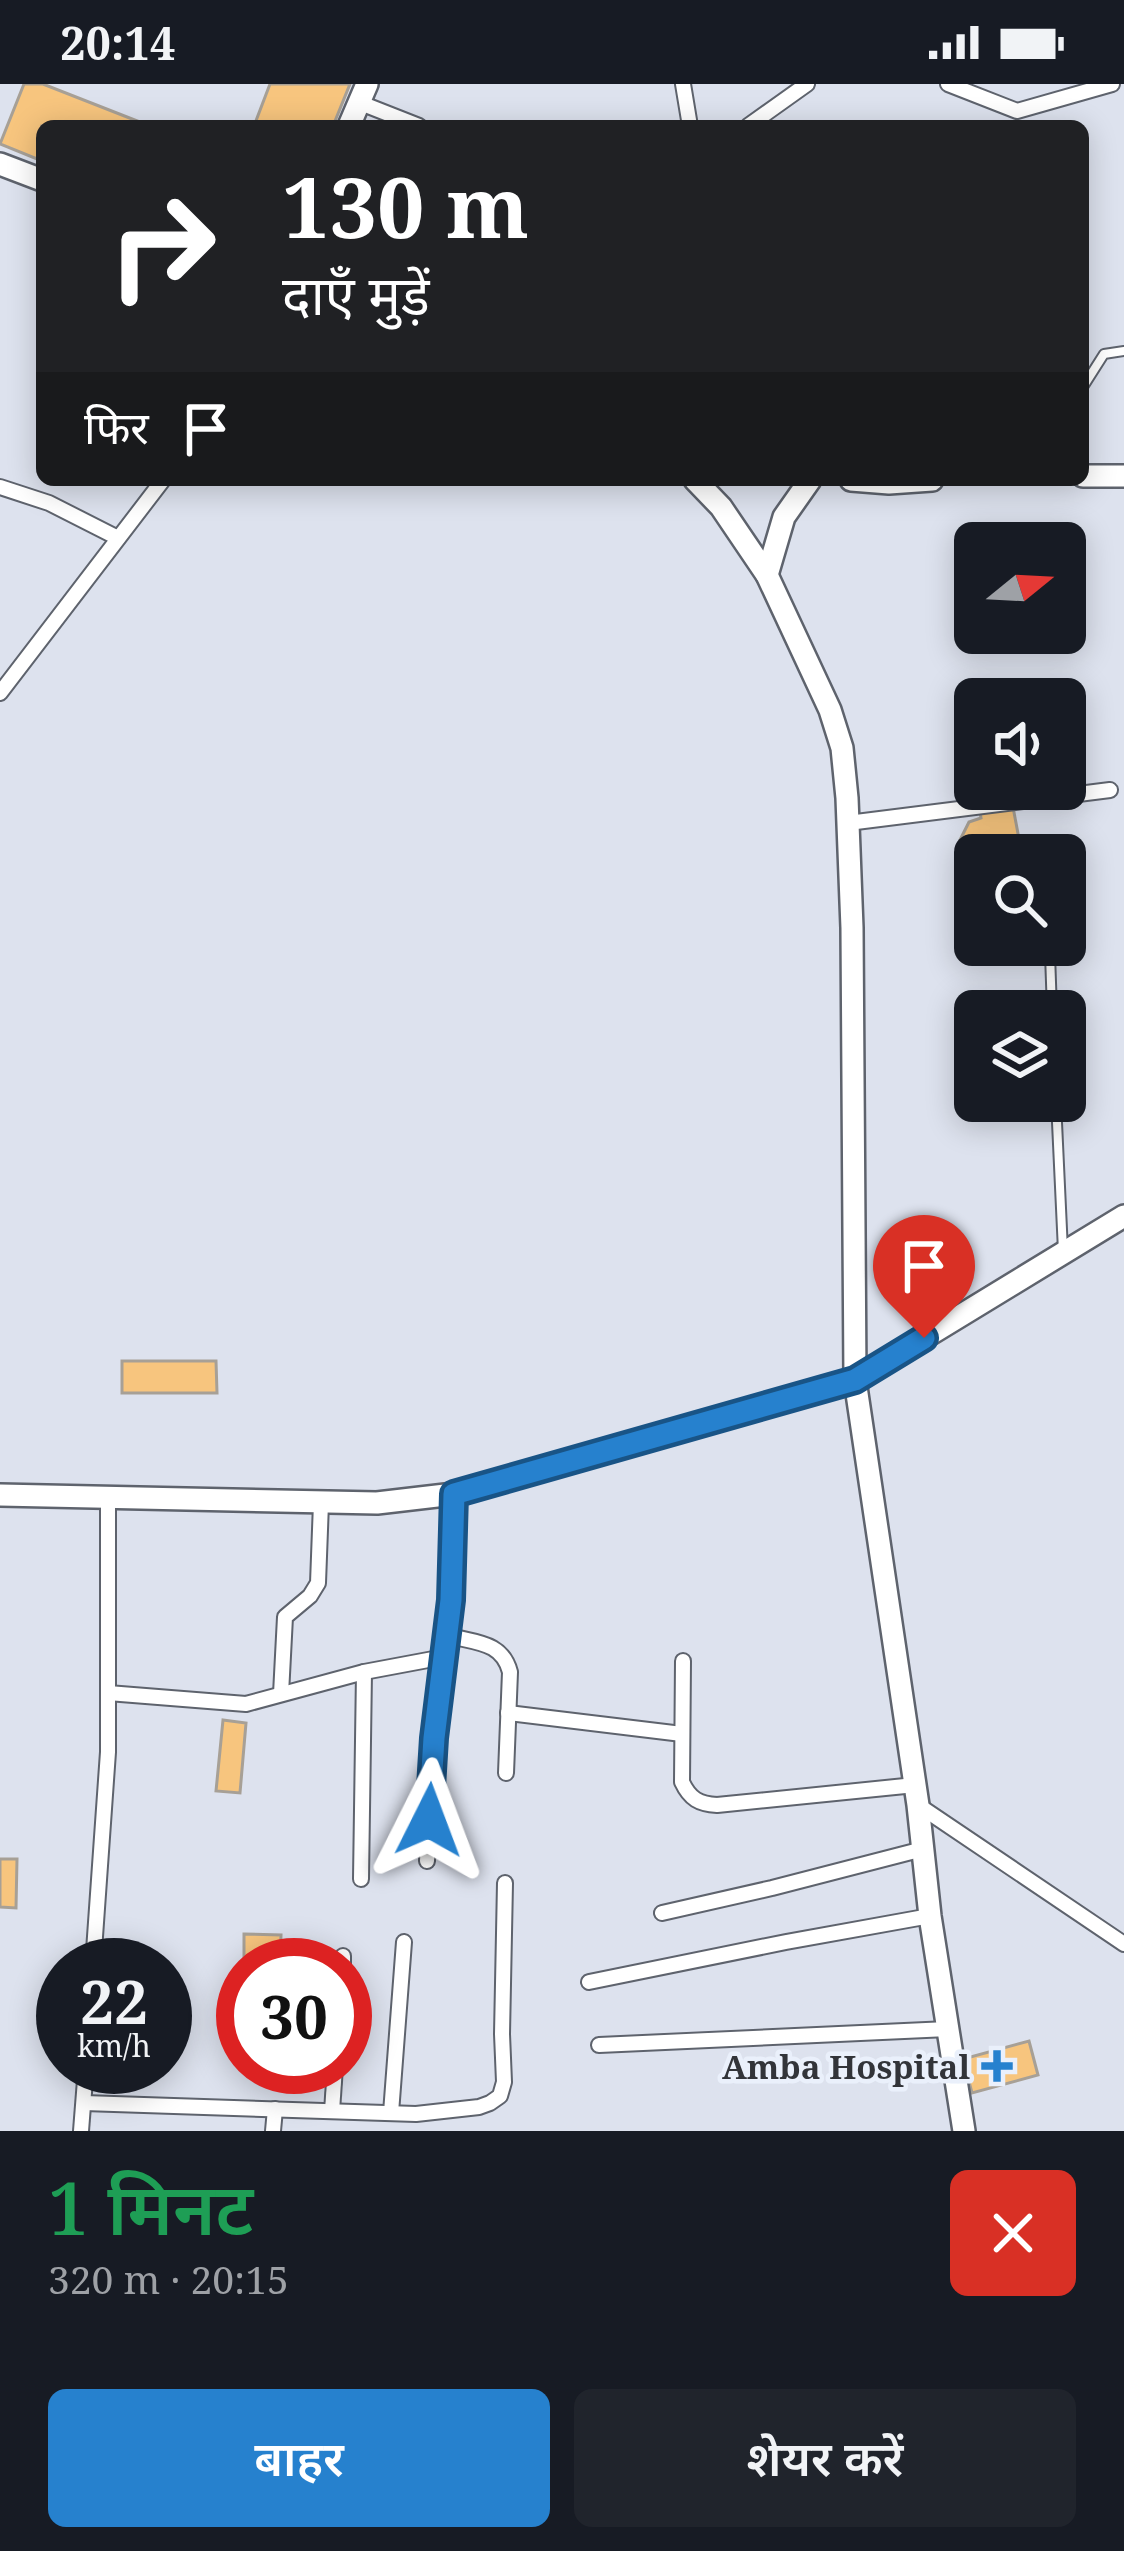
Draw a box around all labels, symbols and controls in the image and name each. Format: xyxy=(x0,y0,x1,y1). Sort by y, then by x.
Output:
text: 20:14 xyxy=(60,12,175,73)
text: 130 m xyxy=(282,148,529,263)
icon: right xyxy=(84,168,240,324)
text: दाएँ मुड़ें xyxy=(282,257,430,331)
text: फिर xyxy=(84,396,149,457)
icon: arrive xyxy=(173,396,239,462)
north arrow xyxy=(954,522,1086,654)
map controls xyxy=(954,522,1086,1122)
button: sound xyxy=(954,678,1086,810)
button: search xyxy=(954,834,1086,966)
button: layers xyxy=(954,990,1086,1122)
pin xyxy=(873,1215,975,1338)
icon: arrive xyxy=(891,1233,957,1299)
position arrow xyxy=(366,1757,492,1883)
speed limit sign: 30 xyxy=(216,1938,372,2094)
text: 22 xyxy=(80,1960,148,2042)
text: km/h xyxy=(77,2025,151,2066)
place label: Amba Hospital xyxy=(722,2044,970,2089)
marker: Amba Hospital xyxy=(981,2050,1013,2082)
text: 1 मिनट xyxy=(48,2158,253,2256)
button: close xyxy=(950,2170,1076,2296)
text: 320 m · 20:15 xyxy=(48,2252,289,2305)
button: बाहर xyxy=(48,2389,550,2527)
button: शेयर करें xyxy=(574,2389,1076,2527)

